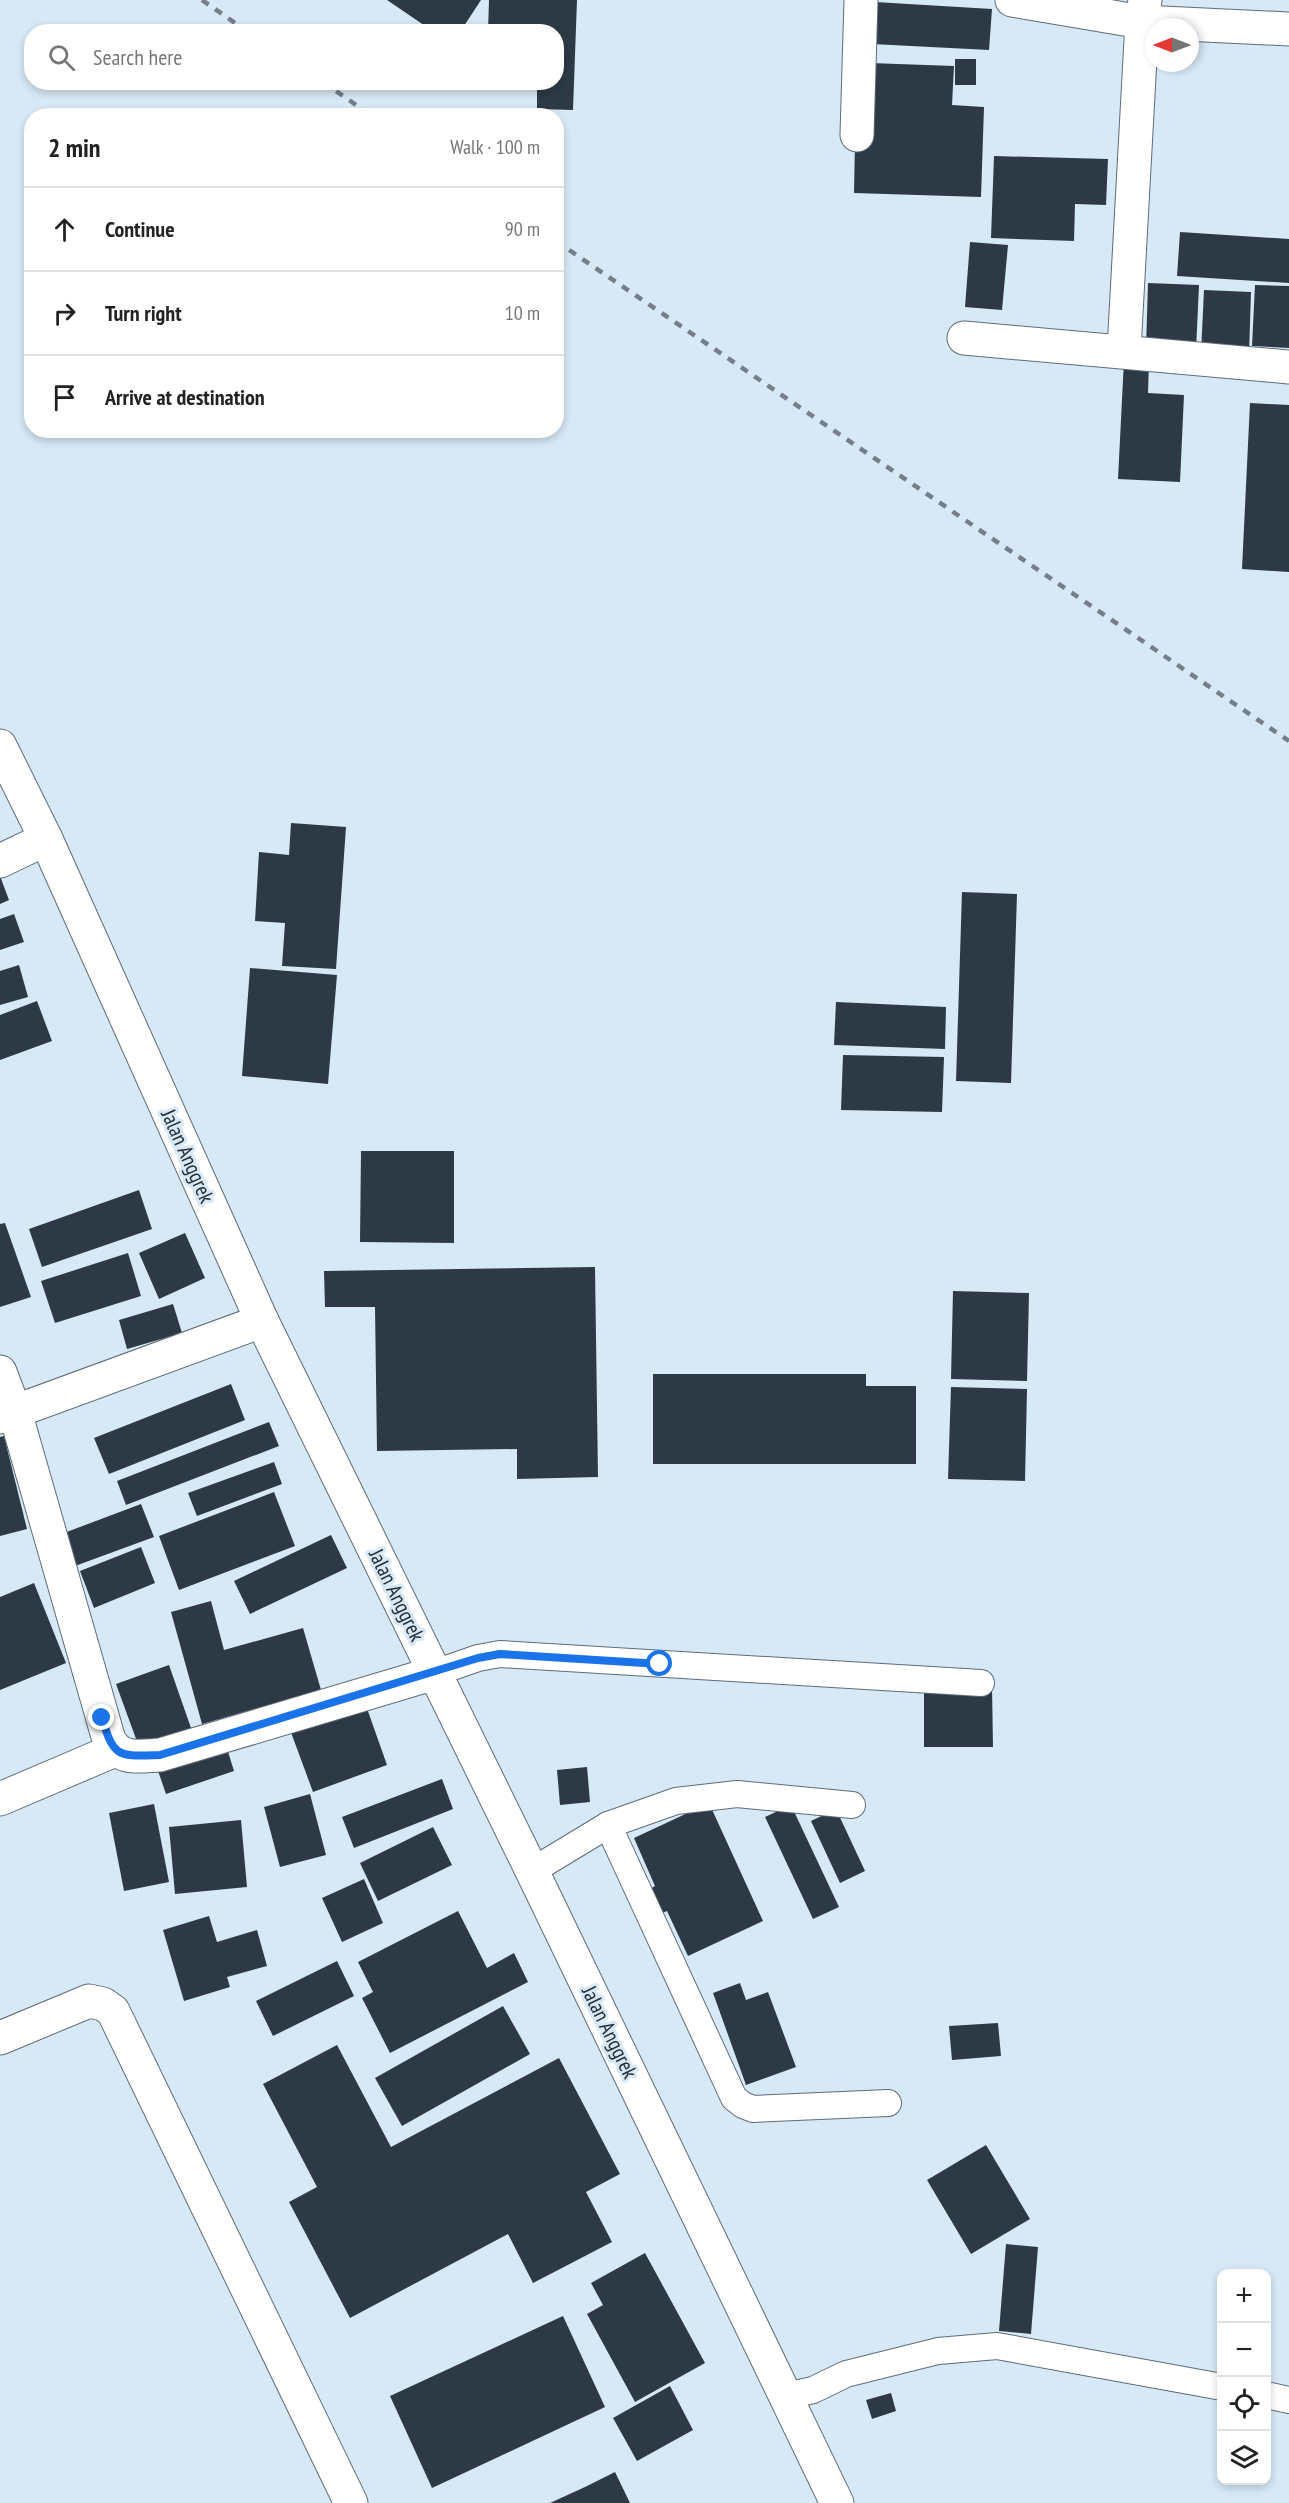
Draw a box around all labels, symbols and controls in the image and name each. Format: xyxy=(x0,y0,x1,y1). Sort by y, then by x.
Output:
north arrow xyxy=(1145,18,1199,72)
search box xyxy=(24,24,564,90)
icon: search xyxy=(45,41,78,74)
text: Search here xyxy=(93,43,182,71)
text: 2 min xyxy=(48,131,101,164)
text: Walk · 100 m xyxy=(450,134,540,160)
icon: ahead xyxy=(48,213,81,246)
text: Continue xyxy=(105,215,175,243)
text: 90 m xyxy=(505,216,540,242)
icon: right xyxy=(48,297,81,330)
text: Turn right xyxy=(105,299,182,327)
text: 10 m xyxy=(505,300,540,326)
icon: arrive xyxy=(48,381,81,414)
text: Arrive at destination xyxy=(105,383,265,411)
street label: Jalan Anggrek xyxy=(155,1104,221,1207)
street label: Jalan Anggrek xyxy=(363,1543,431,1646)
route start xyxy=(646,1650,672,1676)
route end xyxy=(88,1704,114,1730)
street label: Jalan Anggrek xyxy=(576,1980,644,2083)
map controls xyxy=(1217,2269,1271,2485)
button: + xyxy=(1217,2269,1271,2323)
button: − xyxy=(1217,2323,1271,2377)
button: locate xyxy=(1217,2377,1271,2431)
button: layers xyxy=(1217,2431,1271,2485)

